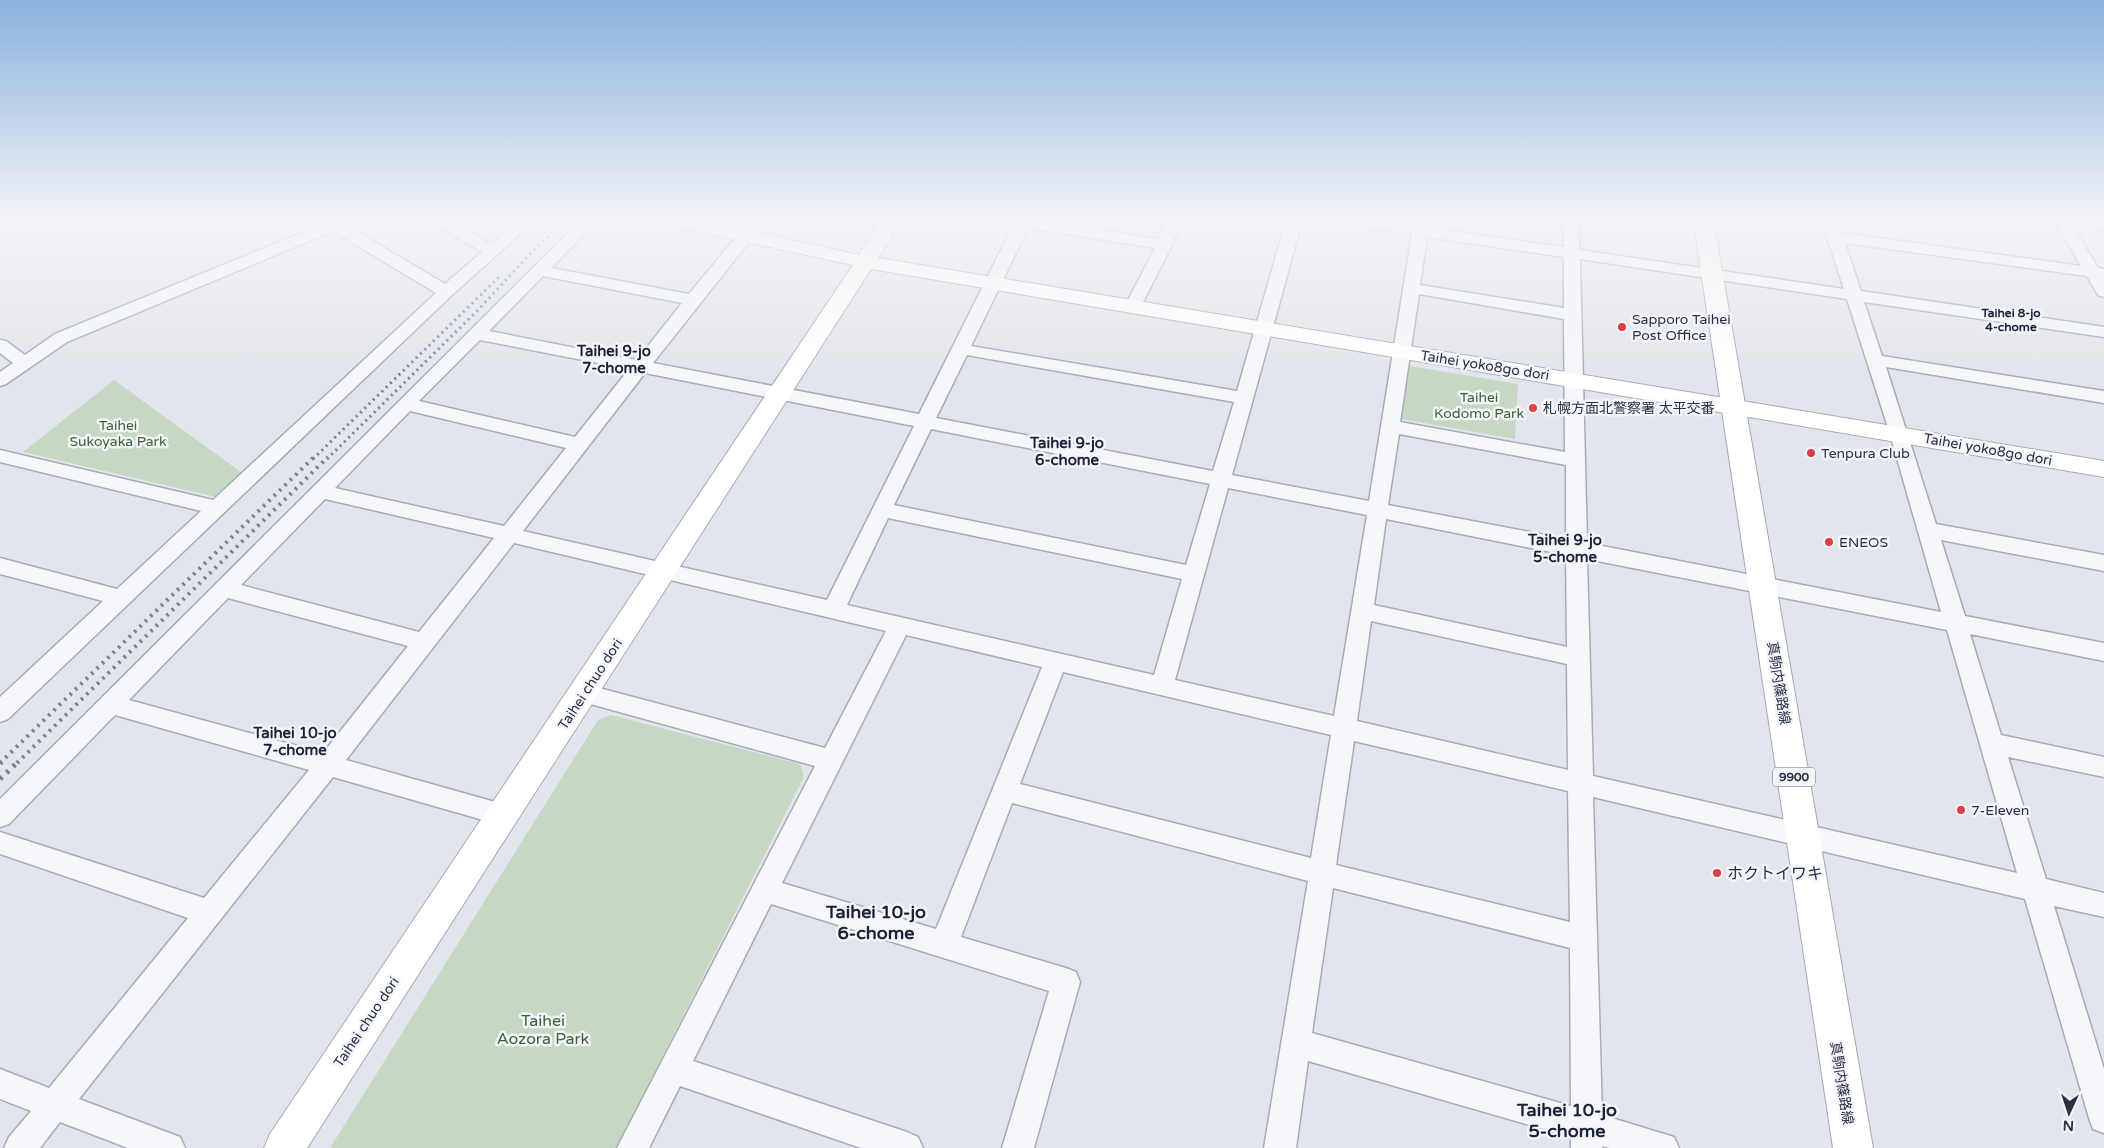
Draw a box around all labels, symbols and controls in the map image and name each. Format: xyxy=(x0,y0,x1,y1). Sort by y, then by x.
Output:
district label: Taihei 8-jo 4-chome xyxy=(1980,306,2041,334)
place label: Sapporo Taihei Post Office xyxy=(1632,311,1731,344)
marker: Sapporo Taihei Post Office xyxy=(1616,321,1628,333)
district label: Taihei 9-jo 7-chome xyxy=(576,342,651,377)
street label: Taihei yoko8go dori xyxy=(1419,347,1551,384)
park label: Taihei Kodomo Park xyxy=(1434,389,1524,422)
place label: 札幌方面北警察署 太平交番 xyxy=(1543,400,1715,417)
marker: 札幌方面北警察署 太平交番 xyxy=(1527,402,1539,414)
park label: Taihei Sukoyaka Park xyxy=(69,417,167,450)
street label: Taihei yoko8go dori xyxy=(1922,430,2054,469)
district label: Taihei 9-jo 6-chome xyxy=(1029,434,1104,469)
place label: Tenpura Club xyxy=(1821,445,1910,462)
marker: Tenpura Club xyxy=(1805,447,1817,459)
district label: Taihei 9-jo 5-chome xyxy=(1527,531,1602,566)
place label: ENEOS xyxy=(1839,534,1888,551)
marker: ENEOS xyxy=(1823,536,1835,548)
street label: Taihei chuo dori xyxy=(555,636,626,733)
street label: 真駒内篠路線 xyxy=(1764,640,1793,726)
district label: Taihei 10-jo 7-chome xyxy=(252,724,337,759)
road number: 9900 xyxy=(1773,768,1815,786)
place label: 7-Eleven xyxy=(1971,802,2029,819)
marker: 7-Eleven xyxy=(1955,804,1967,816)
place label: ホクトイワキ xyxy=(1727,864,1823,884)
marker: ホクトイワキ xyxy=(1711,867,1723,879)
district label: Taihei 10-jo 6-chome xyxy=(825,901,926,944)
street label: Taihei chuo dori xyxy=(330,974,403,1071)
park label: Taihei Aozora Park xyxy=(497,1011,590,1049)
street label: 真駒内篠路線 xyxy=(1827,1040,1856,1126)
north arrow xyxy=(2044,1088,2094,1138)
district label: Taihei 10-jo 5-chome xyxy=(1516,1099,1617,1142)
text: N xyxy=(2062,1117,2074,1134)

